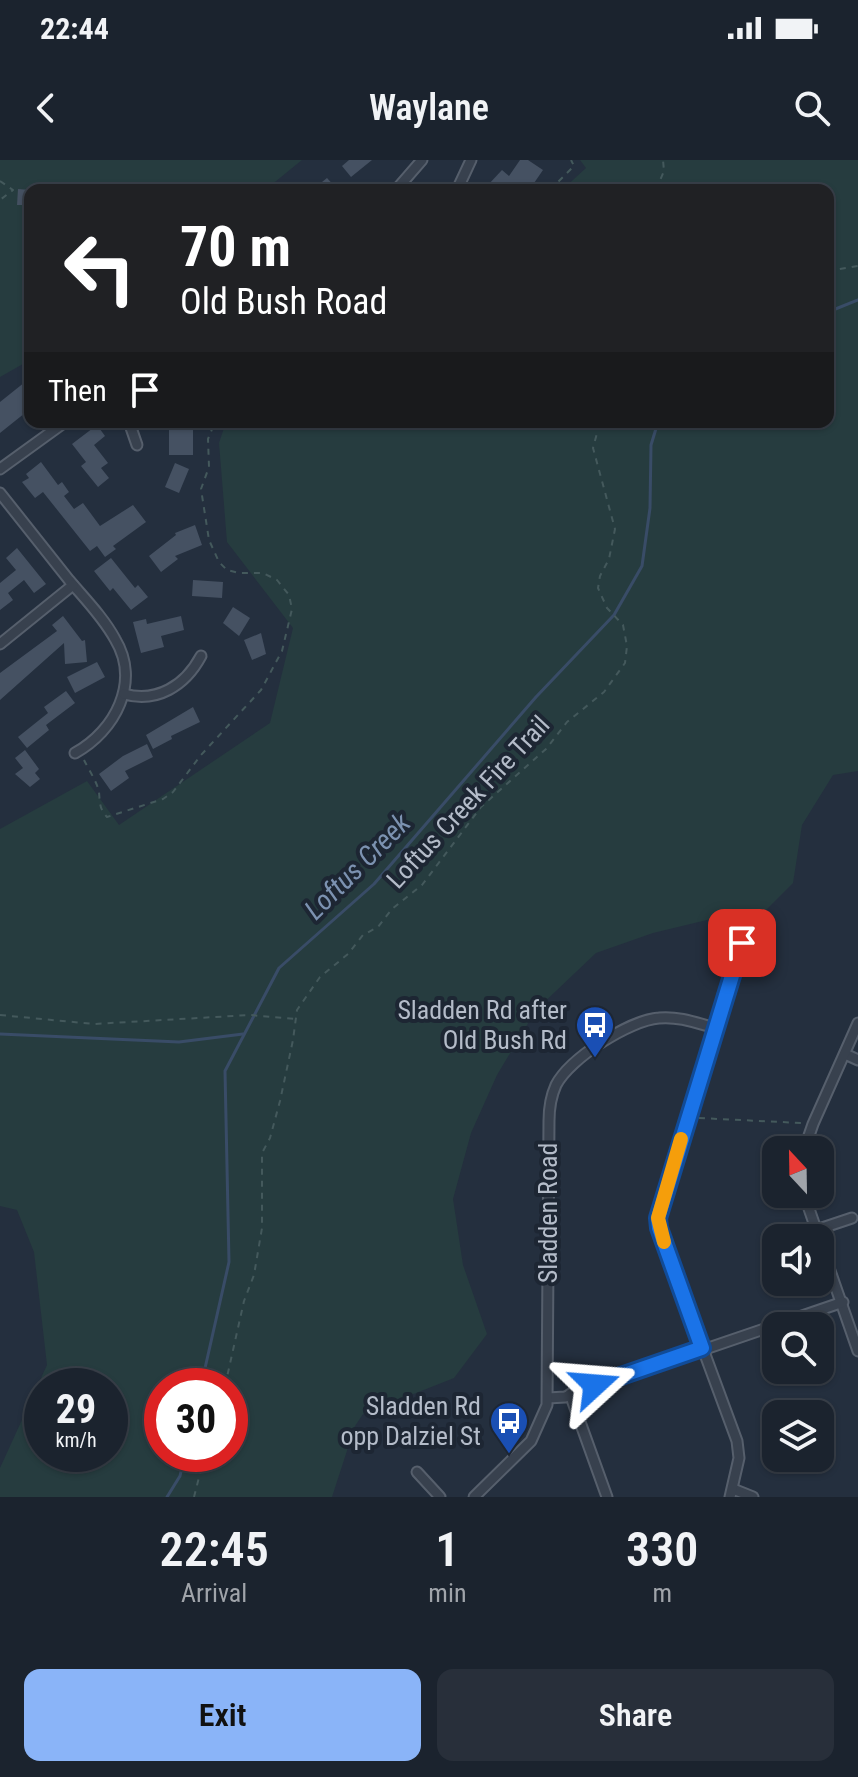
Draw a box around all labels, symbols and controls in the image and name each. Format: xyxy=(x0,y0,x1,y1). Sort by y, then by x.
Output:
text: 22:44 xyxy=(40,11,109,46)
icon: back xyxy=(24,86,68,130)
icon: search xyxy=(790,86,834,130)
text: Waylane xyxy=(369,87,489,129)
text: 70 m xyxy=(180,214,291,280)
icon: left xyxy=(48,216,152,320)
text: Old Bush Road xyxy=(180,281,387,323)
icon: arrive xyxy=(123,368,167,412)
text: Then xyxy=(48,373,107,408)
street label: Loftus Creek Fire Trail xyxy=(381,710,555,894)
water label: Loftus Creek xyxy=(298,806,418,926)
pin xyxy=(708,909,776,977)
icon: arrive xyxy=(720,921,764,965)
place label: Sladden Rd after Old Bush Rd xyxy=(397,995,567,1055)
bus stop icon: Sladden Rd after Old Bush Rd xyxy=(574,1004,616,1059)
north arrow xyxy=(762,1136,834,1208)
map controls xyxy=(762,1136,834,1472)
street label: Sladden Road xyxy=(533,1143,563,1283)
button: sound xyxy=(762,1224,834,1296)
button: search xyxy=(762,1312,834,1384)
position arrow xyxy=(553,1343,637,1427)
speed limit sign: 30 xyxy=(144,1368,248,1472)
text: 29 xyxy=(56,1386,96,1433)
place label: Sladden Rd opp Dalziel St xyxy=(340,1391,481,1451)
bus stop icon: Sladden Rd opp Dalziel St xyxy=(488,1400,530,1455)
button: layers xyxy=(762,1400,834,1472)
text: km/h xyxy=(55,1428,97,1452)
text: 22:45 xyxy=(160,1521,269,1578)
text: 1 xyxy=(435,1521,459,1578)
text: 330 xyxy=(626,1521,698,1578)
text: Arrival xyxy=(181,1578,247,1608)
text: min xyxy=(428,1578,466,1608)
text: m xyxy=(652,1578,672,1608)
button: Exit xyxy=(24,1669,421,1761)
button: Share xyxy=(437,1669,834,1761)

